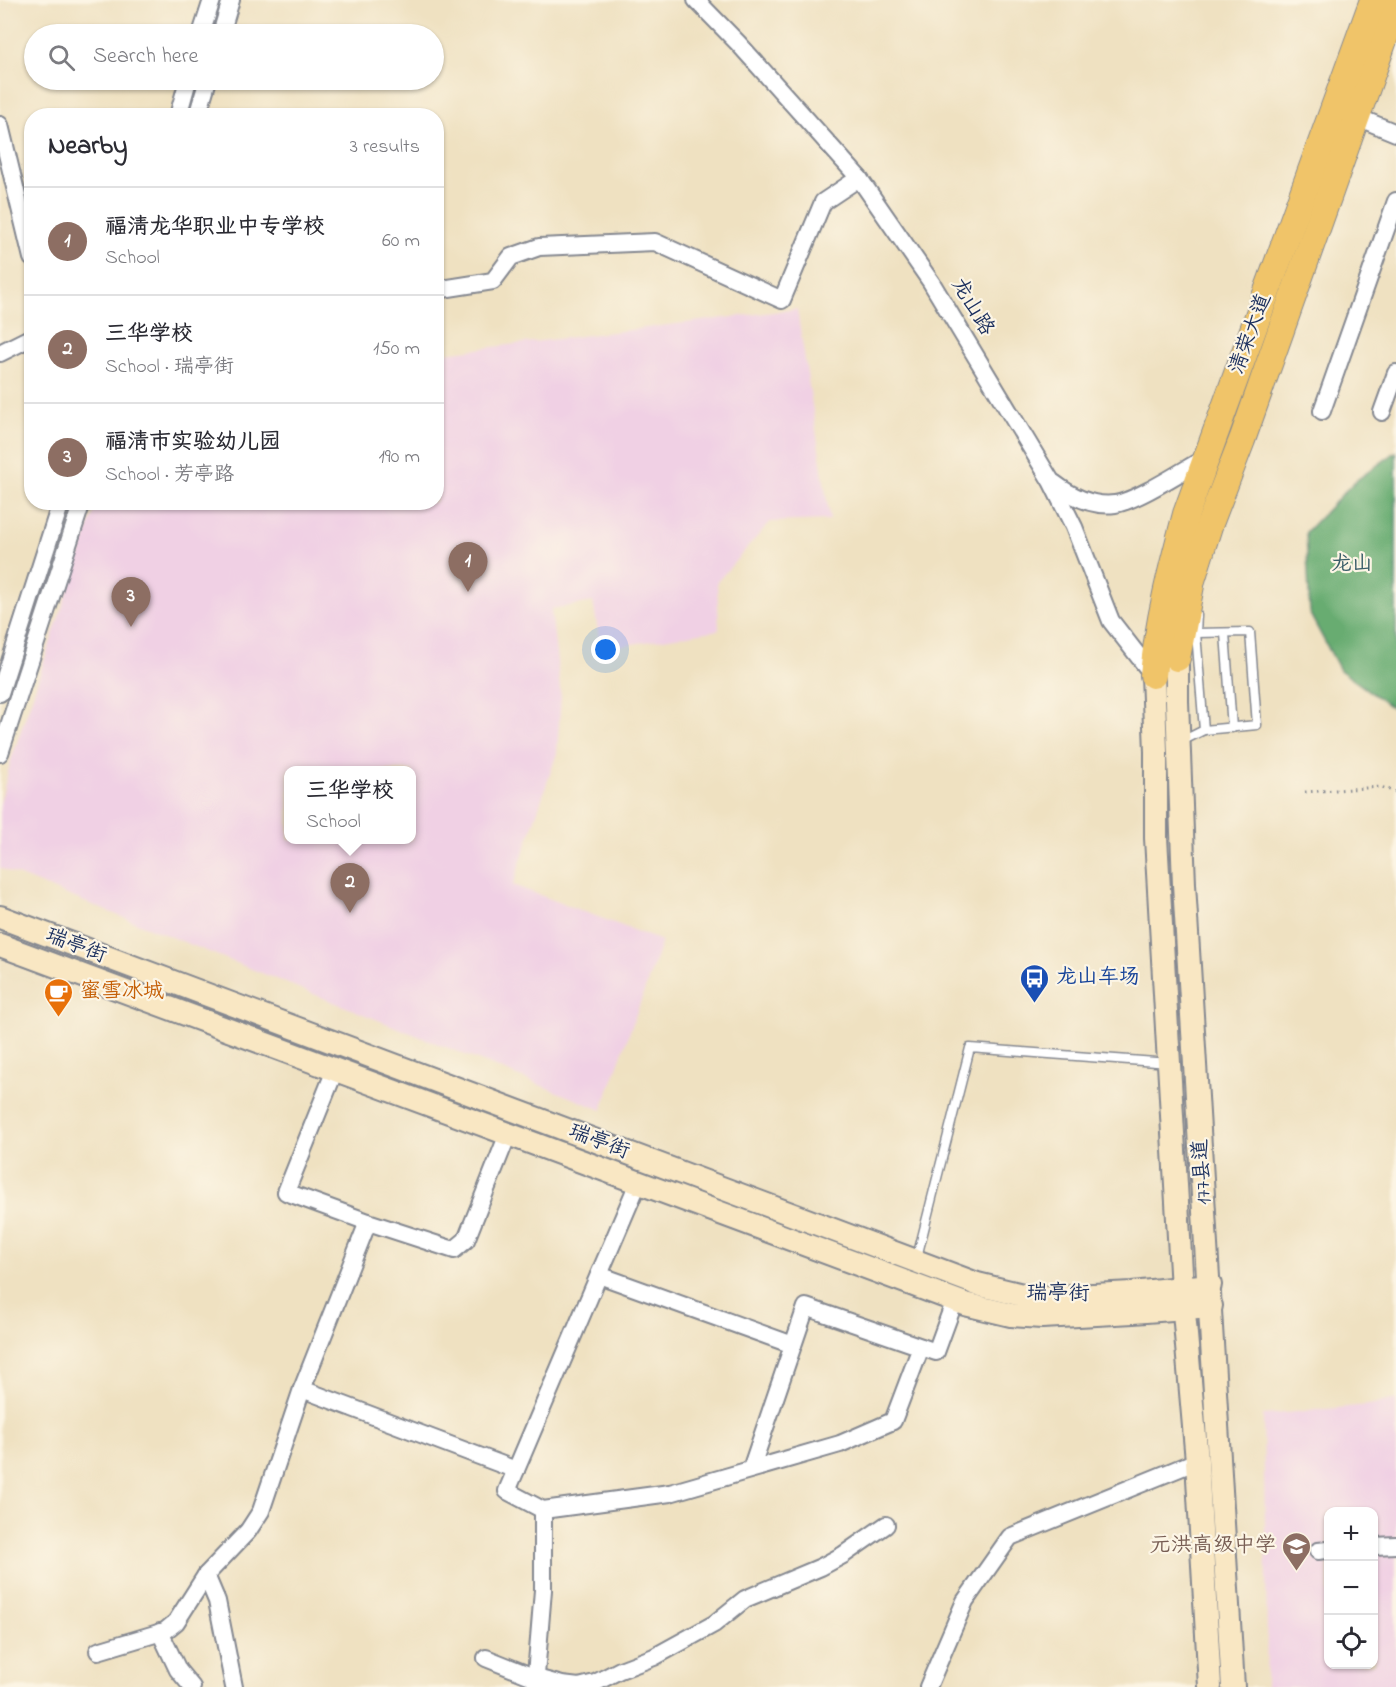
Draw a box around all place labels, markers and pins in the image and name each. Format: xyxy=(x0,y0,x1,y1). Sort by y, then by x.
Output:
pin: 1 xyxy=(448,542,488,592)
pin: 3 xyxy=(112,578,150,627)
pin: 2 xyxy=(330,864,370,913)
bus stop icon: 龙山车场 xyxy=(1019,962,1051,1004)
place label: 龙山车场 xyxy=(1056,963,1140,993)
cafe icon: 蜜雪冰城 xyxy=(43,976,75,1018)
place label: 蜜雪冰城 xyxy=(80,977,164,1007)
school or university icon: 元洪高级中学 xyxy=(1281,1530,1313,1572)
place label: 元洪高级中学 xyxy=(1150,1531,1276,1561)

